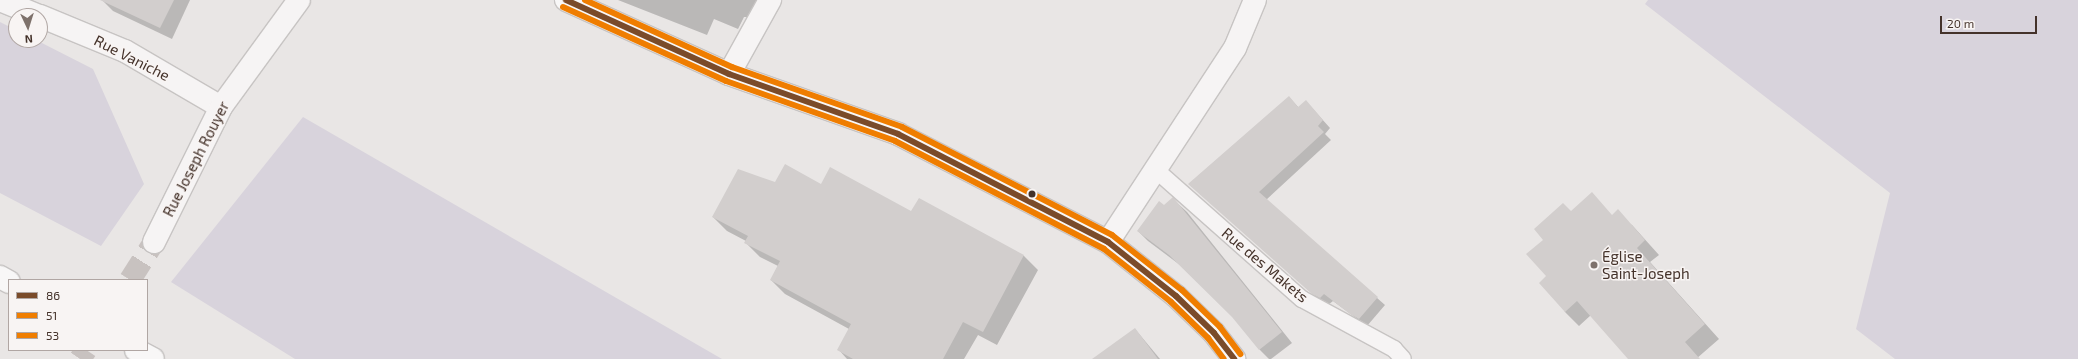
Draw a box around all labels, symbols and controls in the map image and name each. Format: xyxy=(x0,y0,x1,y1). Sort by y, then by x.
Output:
north arrow xyxy=(8,8,48,48)
scale bar xyxy=(1942,8,2039,34)
text: 20 m xyxy=(1947,16,1974,30)
street label: Rue Vaniche xyxy=(91,31,173,85)
text: N xyxy=(24,33,33,46)
street label: Rue Joseph Rouyer xyxy=(159,98,233,220)
unlabelled marker xyxy=(1027,189,1037,199)
street label: Rue des Makets xyxy=(1218,224,1312,306)
place label: Église Saint-Joseph xyxy=(1602,247,1690,282)
marker: Église Saint-Joseph xyxy=(1589,260,1599,270)
legend xyxy=(8,279,148,351)
text: 86 xyxy=(46,288,60,302)
text: 51 xyxy=(46,308,57,322)
text: 53 xyxy=(46,328,59,342)

